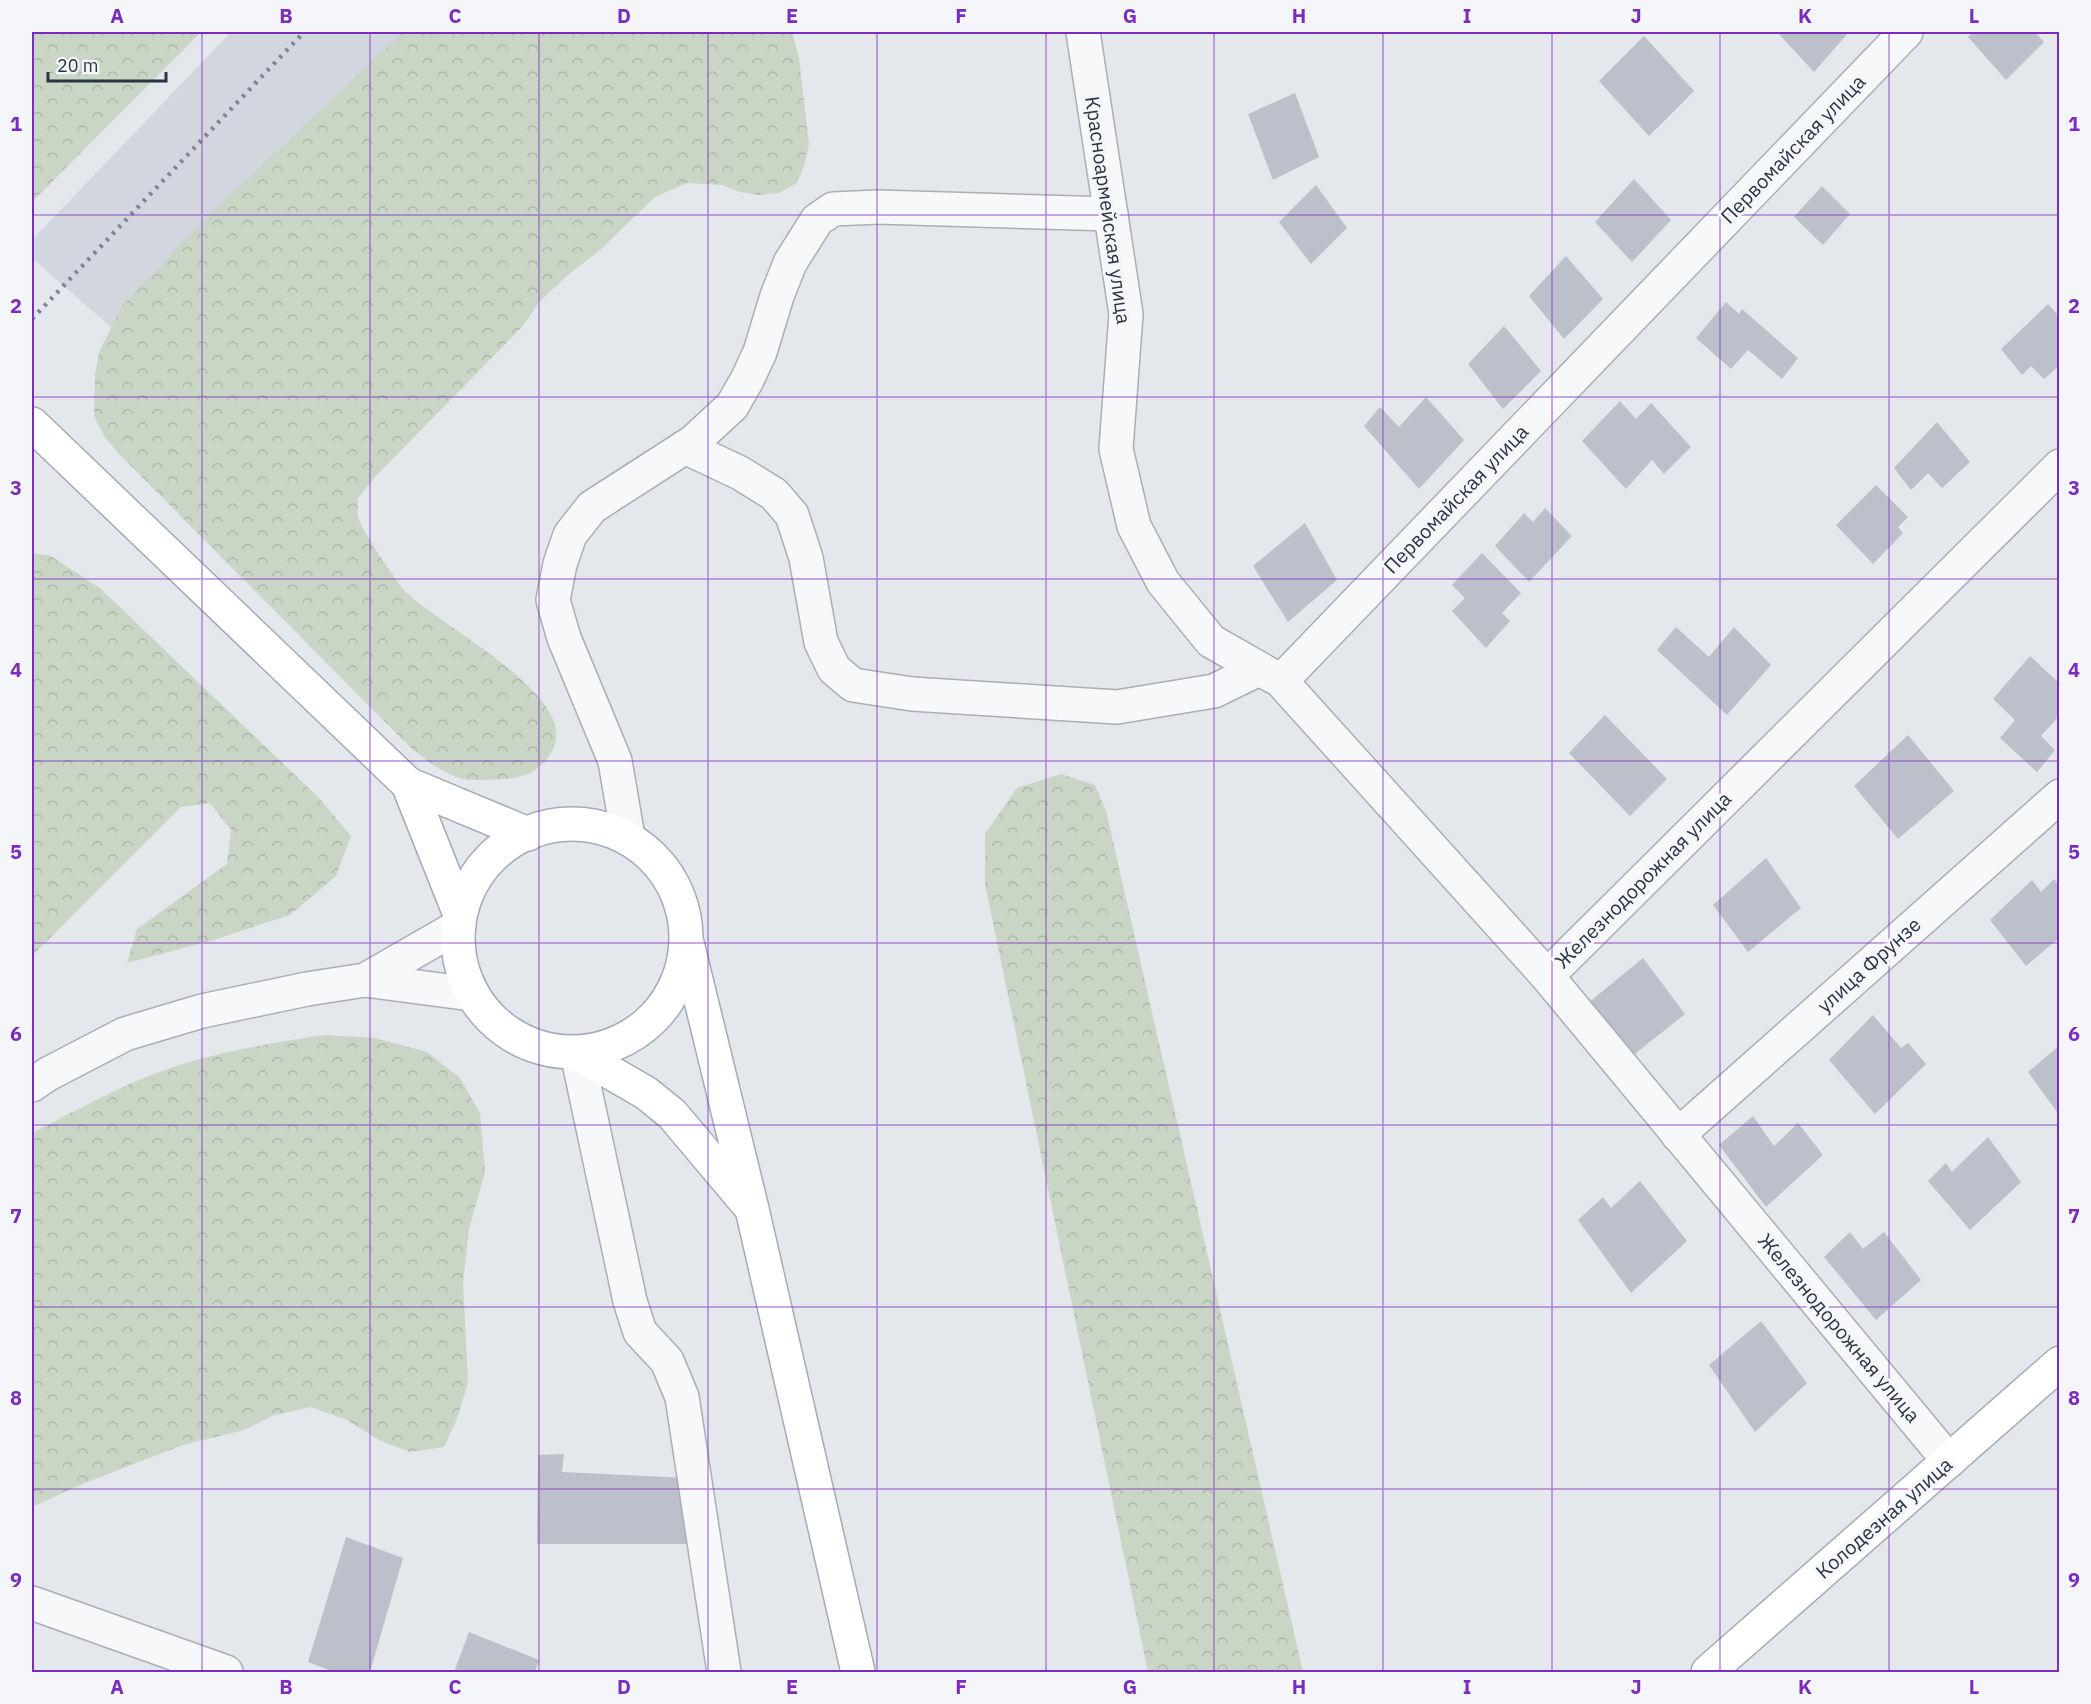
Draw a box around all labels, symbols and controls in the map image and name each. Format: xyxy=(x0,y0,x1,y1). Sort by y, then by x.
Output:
text: A xyxy=(110,2,124,29)
text: B xyxy=(279,2,293,29)
text: C xyxy=(448,2,462,29)
text: D xyxy=(617,2,631,29)
text: E xyxy=(786,2,798,29)
text: F xyxy=(955,2,967,29)
text: G xyxy=(1123,2,1137,29)
text: H xyxy=(1292,2,1306,29)
text: I xyxy=(1463,2,1471,29)
text: J xyxy=(1630,2,1642,29)
text: K xyxy=(1798,2,1812,29)
text: L xyxy=(1969,2,1979,29)
scale bar xyxy=(48,45,166,83)
text: 20 m xyxy=(57,54,99,77)
street label: Первомайская улица xyxy=(1714,68,1871,229)
street label: Красноармейская улица xyxy=(1079,94,1138,326)
text: 1 xyxy=(10,110,22,137)
text: 1 xyxy=(2068,110,2080,137)
text: 2 xyxy=(10,292,22,319)
text: 2 xyxy=(2068,292,2080,319)
street label: Первомайская улица xyxy=(1377,418,1534,579)
text: 3 xyxy=(10,474,22,501)
text: 3 xyxy=(2068,474,2080,501)
text: 4 xyxy=(10,656,22,683)
text: 4 xyxy=(2068,656,2080,683)
street label: Железнодорожная улица xyxy=(1548,785,1737,974)
text: 5 xyxy=(10,838,22,865)
text: 5 xyxy=(2068,838,2080,865)
street label: улица Фрунзе xyxy=(1811,911,1926,1019)
text: 6 xyxy=(10,1020,22,1047)
text: 6 xyxy=(2068,1020,2080,1047)
text: 7 xyxy=(10,1202,22,1229)
text: 7 xyxy=(2068,1202,2080,1229)
street label: Железнодорожная улица xyxy=(1752,1227,1927,1428)
text: 8 xyxy=(10,1384,22,1411)
text: 8 xyxy=(2068,1384,2080,1411)
street label: Колодезная улица xyxy=(1810,1451,1958,1584)
text: 9 xyxy=(10,1566,22,1593)
text: 9 xyxy=(2068,1566,2080,1593)
text: A xyxy=(110,1673,124,1700)
text: B xyxy=(279,1673,293,1700)
text: C xyxy=(448,1673,462,1700)
text: D xyxy=(617,1673,631,1700)
text: E xyxy=(786,1673,798,1700)
text: F xyxy=(955,1673,967,1700)
text: G xyxy=(1123,1673,1137,1700)
text: H xyxy=(1292,1673,1306,1700)
text: I xyxy=(1463,1673,1471,1700)
text: J xyxy=(1630,1673,1642,1700)
text: K xyxy=(1798,1673,1812,1700)
text: L xyxy=(1969,1673,1979,1700)

